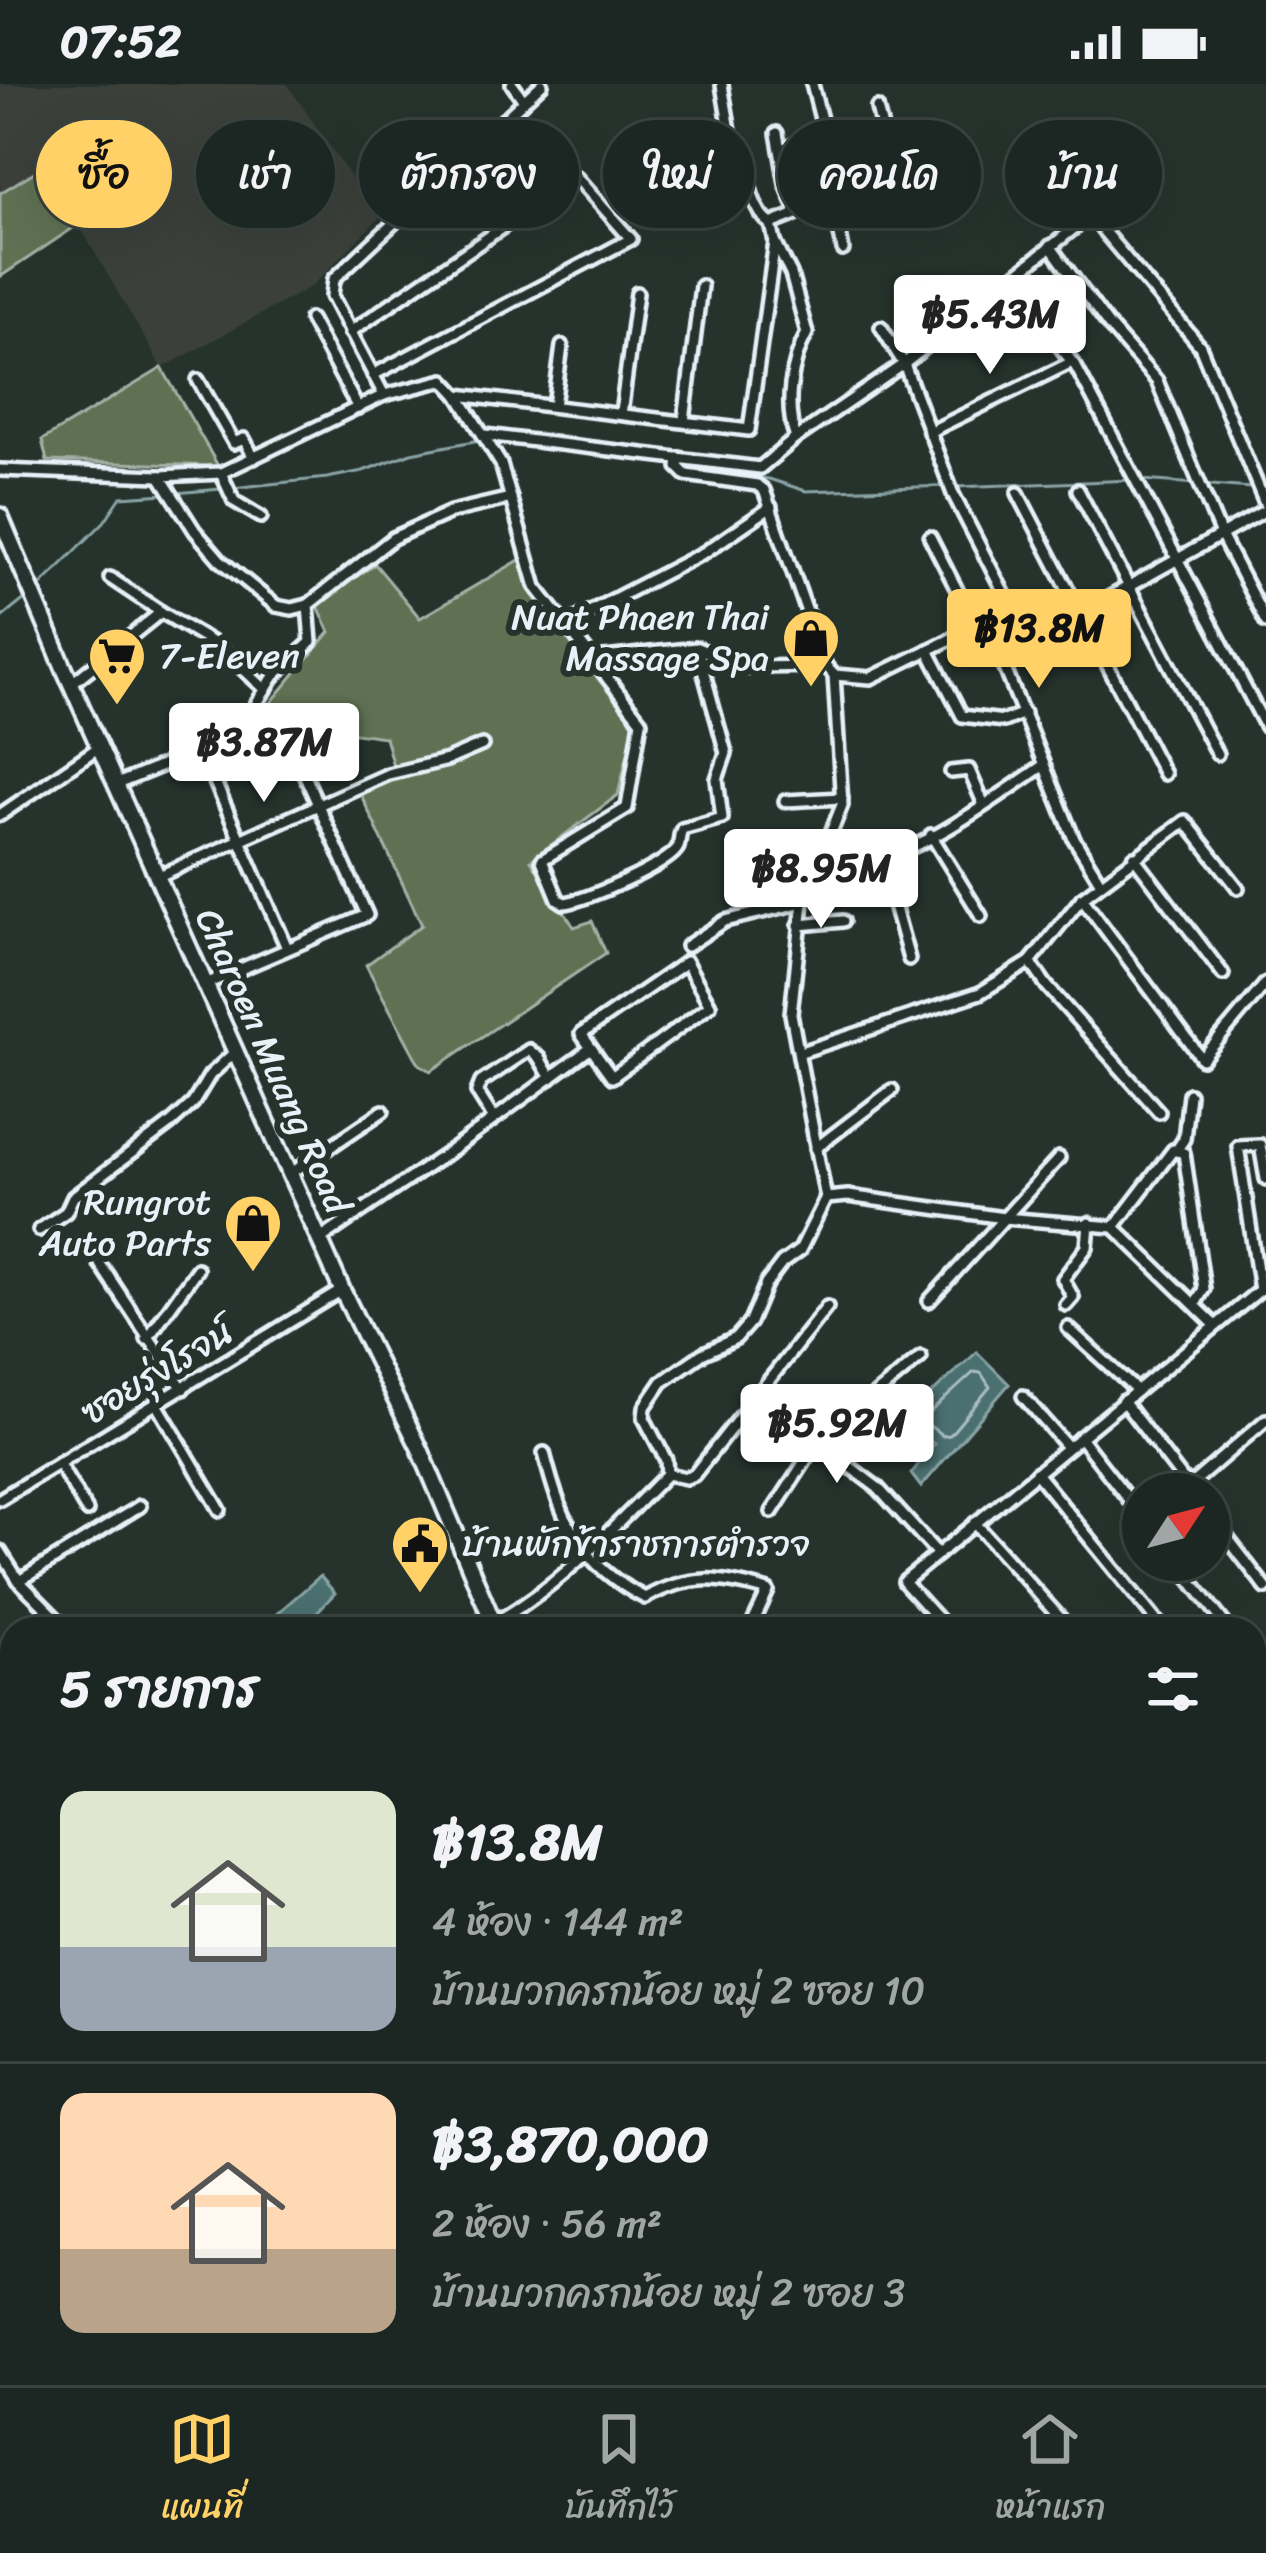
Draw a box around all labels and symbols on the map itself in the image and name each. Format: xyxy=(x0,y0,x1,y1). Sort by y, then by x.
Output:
pin: ฿5.43M xyxy=(892,275,1088,377)
place label: Nuat Phaen Thai Massage Spa xyxy=(511,585,770,690)
pin: ฿13.8M xyxy=(941,589,1137,691)
shop icon: Nuat Phaen Thai Massage Spa xyxy=(780,607,842,689)
place label: 7-Eleven xyxy=(159,624,300,688)
supermarket icon: 7-Eleven xyxy=(86,625,148,707)
pin: ฿3.87M xyxy=(166,703,362,805)
pin: ฿8.95M xyxy=(723,829,919,931)
street label: Charoen Muang Road xyxy=(177,898,370,1226)
place label: Rungrot Auto Parts xyxy=(38,1170,211,1275)
shop icon: Rungrot Auto Parts xyxy=(222,1192,284,1274)
street label: ซอยรุ่งโรจน์ xyxy=(68,1298,251,1443)
pin: ฿5.92M xyxy=(739,1384,935,1486)
north arrow xyxy=(1122,1473,1230,1581)
place label: บ้านพักข้าราชการตำรวจ xyxy=(462,1512,811,1576)
public building icon: บ้านพักข้าราชการตำรวจ xyxy=(389,1513,451,1595)

